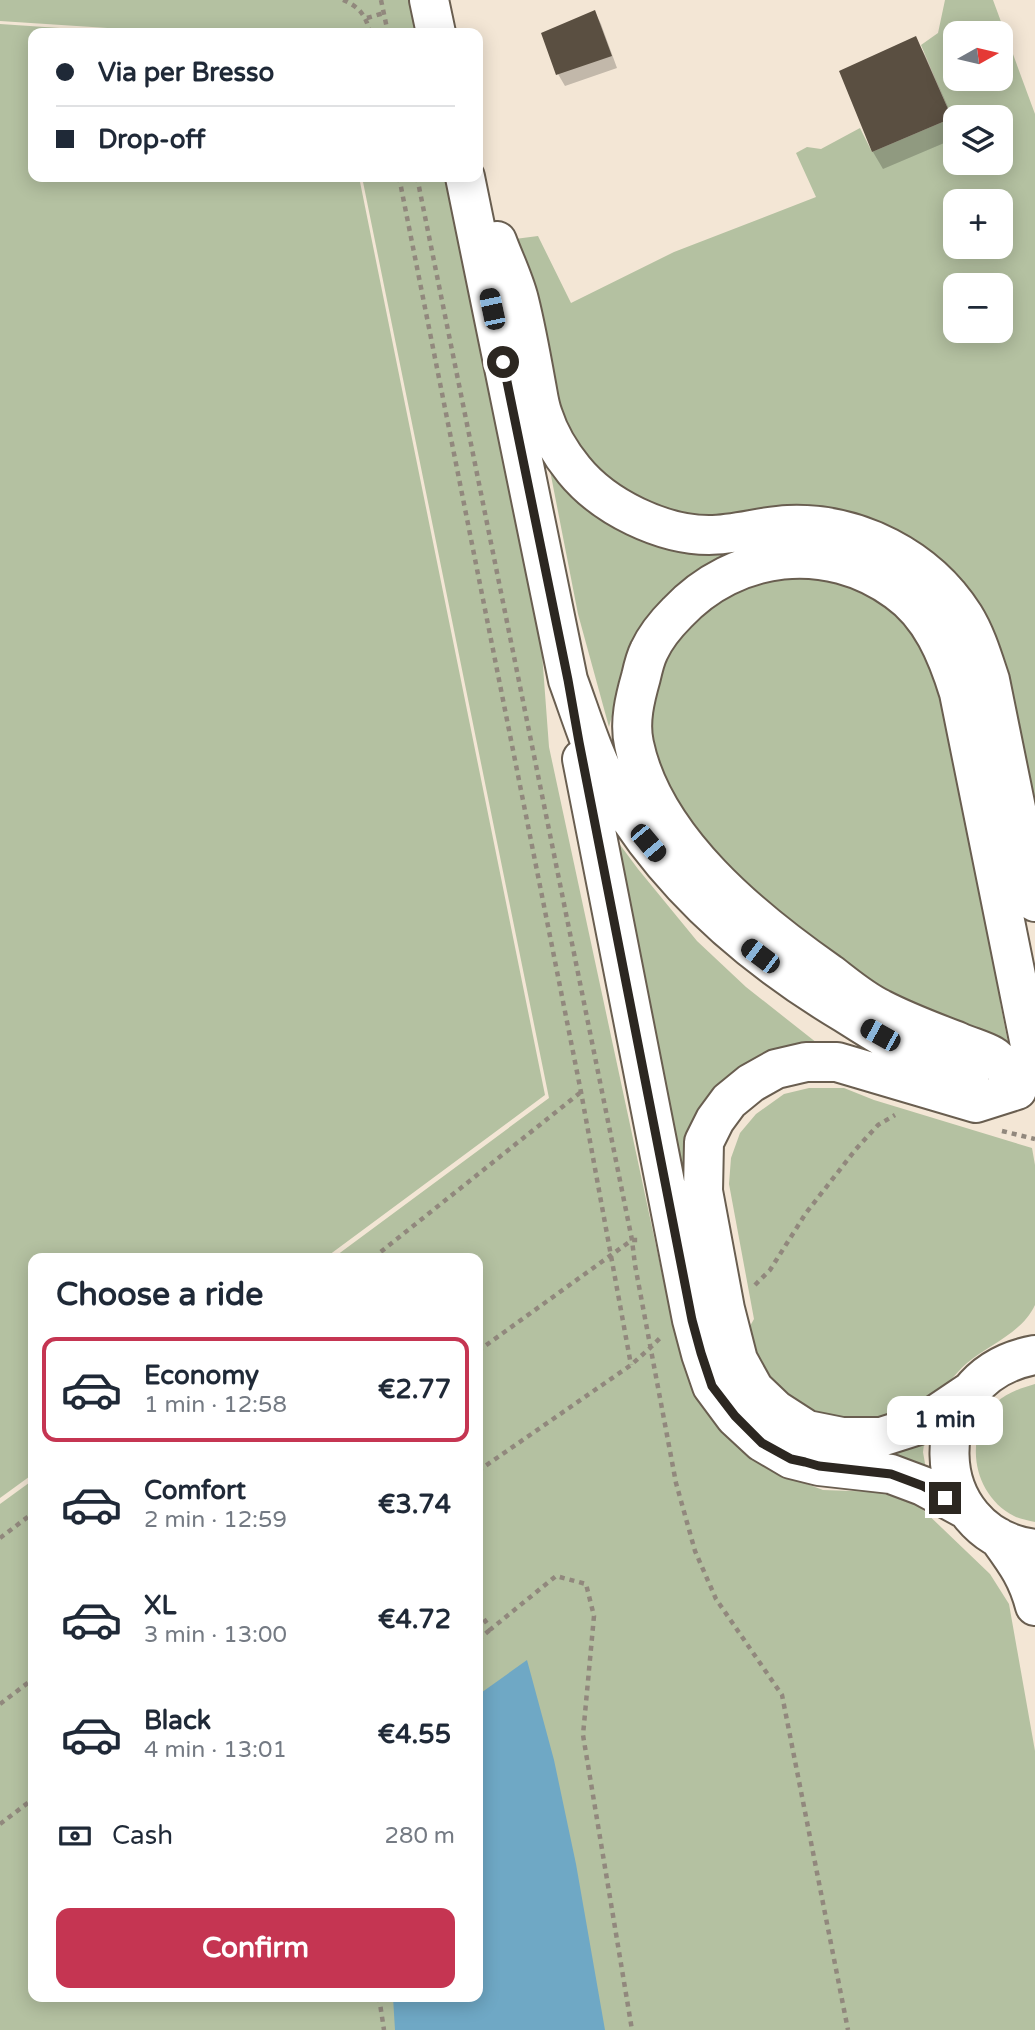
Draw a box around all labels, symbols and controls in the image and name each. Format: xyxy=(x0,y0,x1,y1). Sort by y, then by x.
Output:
north arrow xyxy=(943,21,1013,91)
map controls xyxy=(943,21,1013,343)
text: Via per Bresso xyxy=(98,57,274,88)
button: layers xyxy=(943,105,1013,175)
text: Drop-off xyxy=(98,124,205,155)
button: + xyxy=(943,189,1013,259)
button: − xyxy=(943,273,1013,343)
car xyxy=(478,286,507,332)
route start xyxy=(487,346,519,378)
car xyxy=(627,820,670,866)
car xyxy=(737,935,784,977)
car xyxy=(857,1016,904,1054)
text: Choose a ride xyxy=(56,1276,263,1314)
icon: car xyxy=(60,1358,123,1421)
text: Economy xyxy=(144,1360,259,1391)
text: €2.77 xyxy=(378,1374,451,1405)
text: 1 min · 12:58 xyxy=(144,1391,287,1419)
callout: 1 min xyxy=(887,1396,1003,1446)
text: 1 min xyxy=(914,1406,976,1434)
icon: car xyxy=(60,1473,123,1536)
text: Comfort xyxy=(144,1475,246,1506)
route end xyxy=(929,1482,961,1514)
text: €3.74 xyxy=(378,1489,451,1520)
text: 2 min · 12:59 xyxy=(144,1506,287,1534)
icon: car xyxy=(60,1588,123,1651)
text: XL xyxy=(144,1590,176,1621)
text: €4.72 xyxy=(378,1604,451,1635)
text: 3 min · 13:00 xyxy=(144,1621,287,1649)
icon: car xyxy=(60,1703,123,1766)
text: Black xyxy=(144,1705,211,1736)
text: €4.55 xyxy=(378,1719,451,1750)
text: 4 min · 13:01 xyxy=(144,1736,287,1764)
icon: cash xyxy=(56,1817,94,1855)
text: Cash xyxy=(112,1820,173,1851)
text: 280 m xyxy=(385,1822,455,1850)
button: Confirm xyxy=(56,1908,455,1988)

